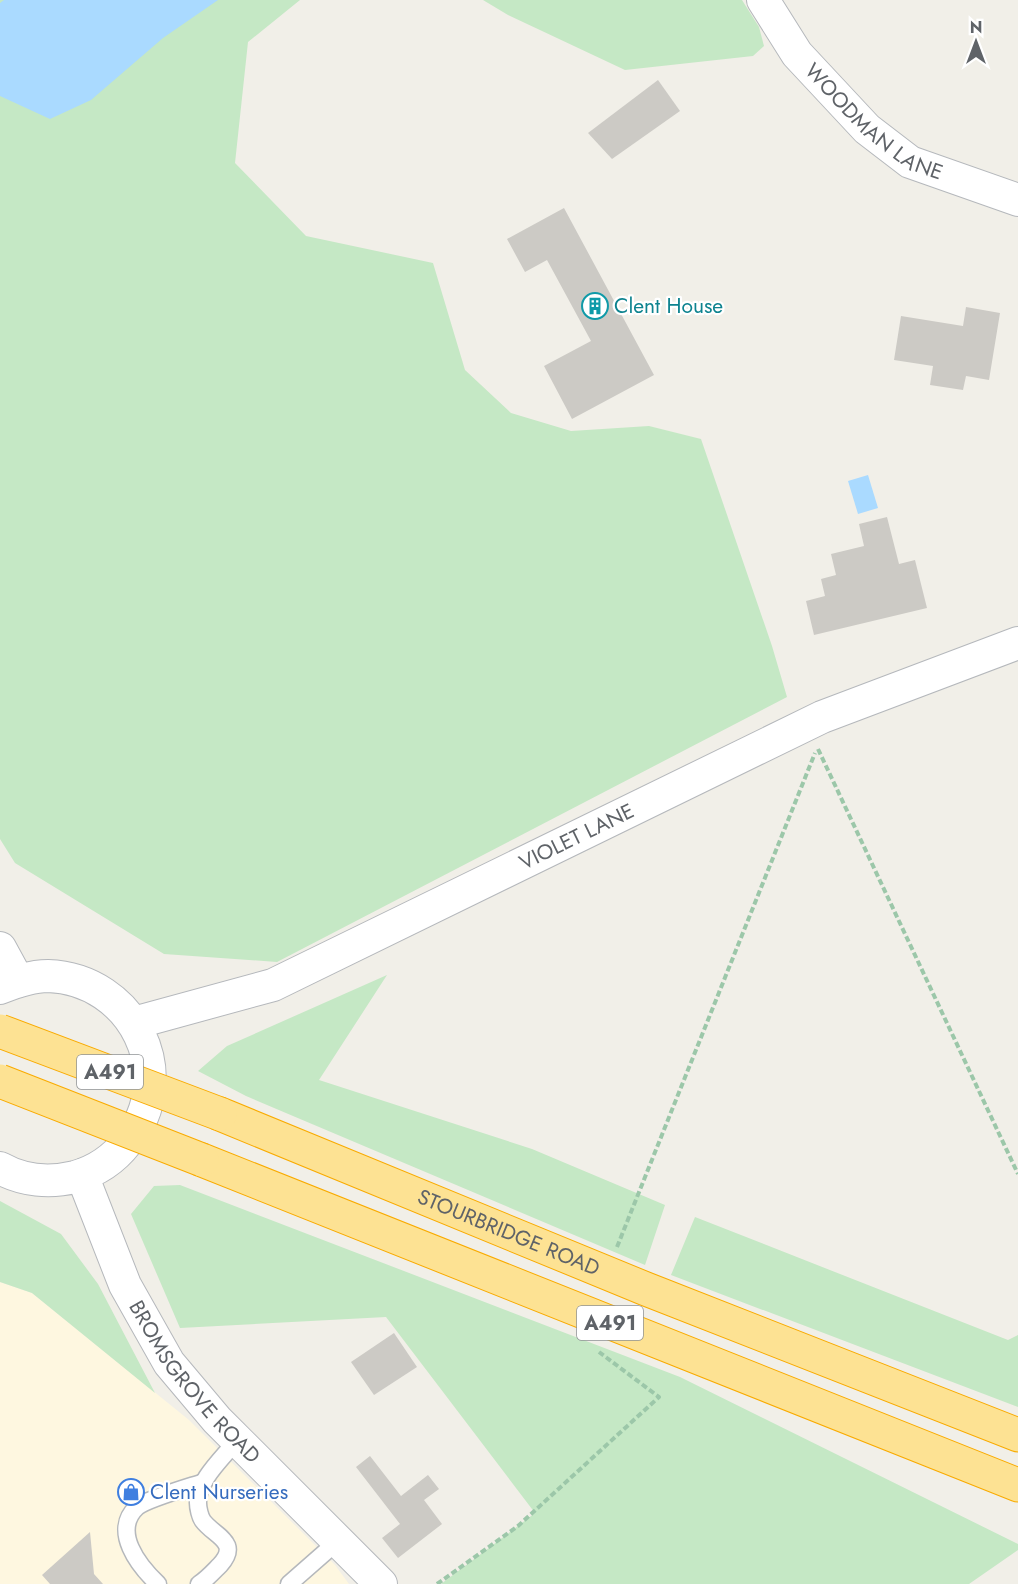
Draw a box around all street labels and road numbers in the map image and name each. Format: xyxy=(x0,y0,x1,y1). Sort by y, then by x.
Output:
street label: WOODMAN LANE xyxy=(798,57,947,187)
street label: VIOLET LANE xyxy=(514,796,639,878)
road number: A491 xyxy=(77,1055,143,1089)
street label: STOURBRIDGE ROAD xyxy=(413,1182,604,1283)
street label: BROMSGROVE ROAD xyxy=(122,1295,267,1470)
road number: A491 xyxy=(577,1306,643,1340)

